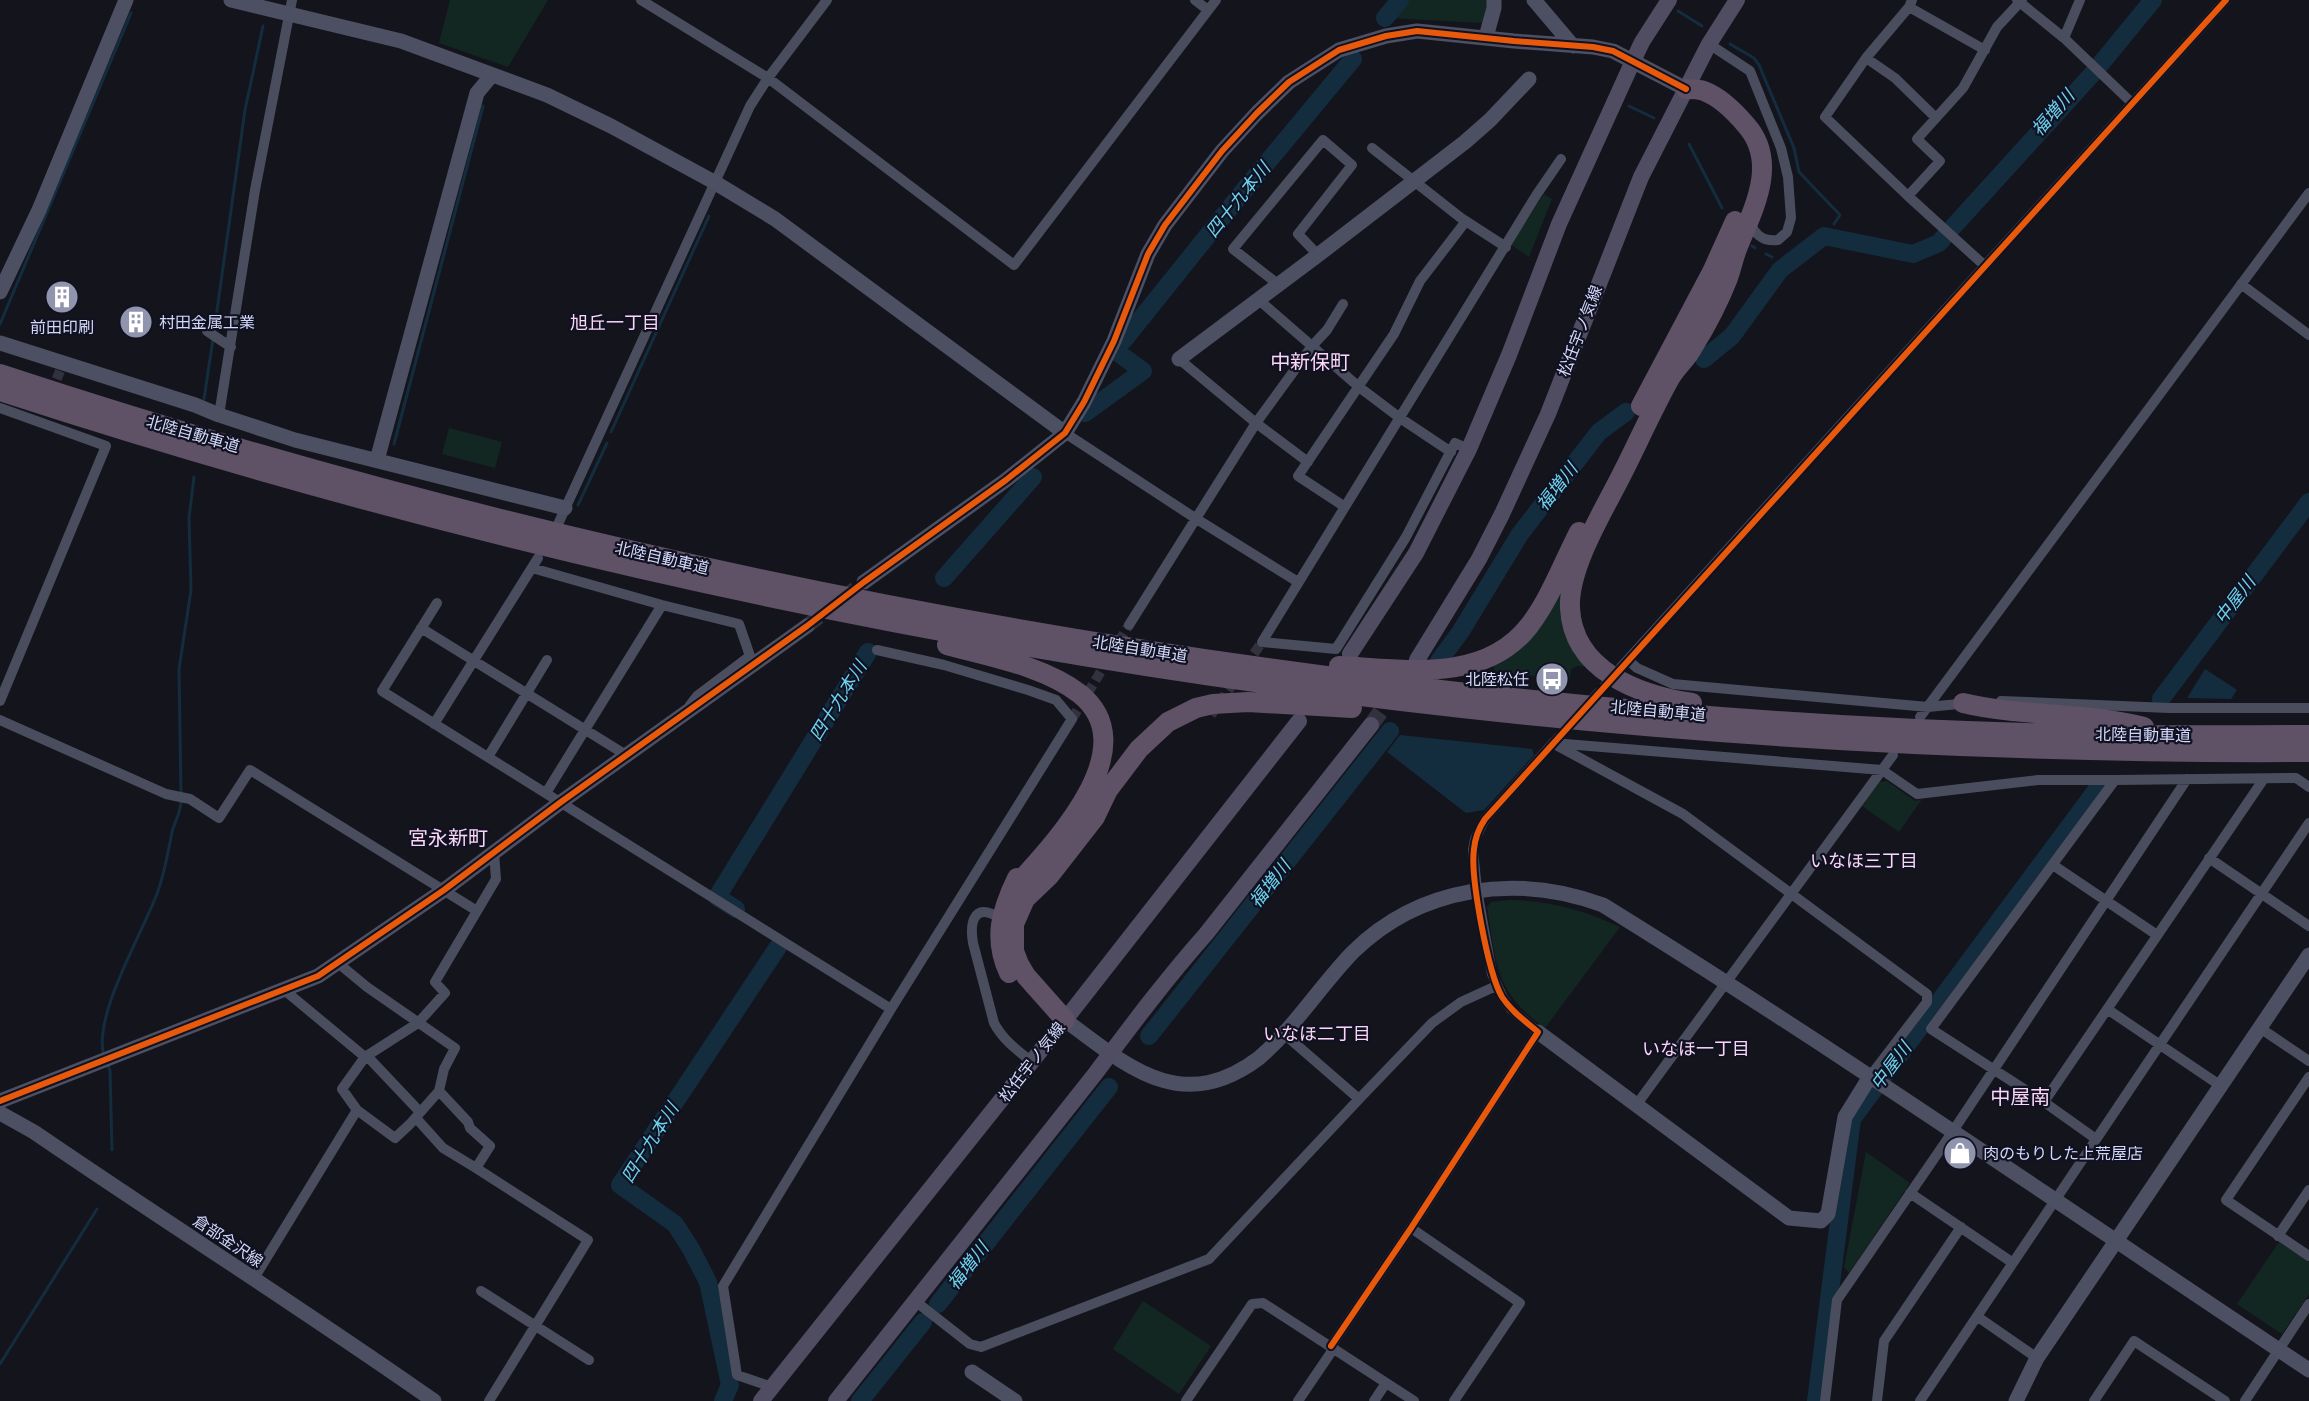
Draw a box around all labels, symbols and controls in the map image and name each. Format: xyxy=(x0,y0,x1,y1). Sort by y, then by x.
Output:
water label: 福増川 xyxy=(2027,84,2080,141)
water label: 四十九本川 xyxy=(1201,157,1276,242)
building icon: 前田印刷 xyxy=(44,279,80,315)
street label: 松任宇ノ気線 xyxy=(1554,283,1606,379)
building icon: 村田金属工業 xyxy=(118,304,154,340)
district label: 旭丘一丁目 xyxy=(570,312,660,334)
place label: 村田金属工業 xyxy=(159,313,255,332)
place label: 前田印刷 xyxy=(30,318,94,337)
district label: 中新保町 xyxy=(1270,350,1350,374)
street label: 北陸自動車道 xyxy=(144,412,242,456)
water label: 福増川 xyxy=(1532,457,1584,515)
street label: 北陸自動車道 xyxy=(613,538,711,578)
water label: 中屋川 xyxy=(2210,570,2261,628)
street label: 北陸自動車道 xyxy=(1091,632,1189,666)
water label: 四十九本川 xyxy=(805,655,872,745)
bus stop icon: 北陸松任 xyxy=(1534,661,1570,697)
place label: 北陸松任 xyxy=(1465,670,1529,689)
street label: 北陸自動車道 xyxy=(1609,697,1707,725)
street label: 北陸自動車道 xyxy=(2095,725,2191,745)
district label: 宮永新町 xyxy=(408,826,488,850)
district label: いなほ三丁目 xyxy=(1810,850,1918,872)
water label: 福増川 xyxy=(1245,854,1297,912)
street label: 松任宇ノ気線 xyxy=(995,1018,1069,1106)
district label: いなほ二丁目 xyxy=(1263,1023,1371,1045)
water label: 中屋川 xyxy=(1866,1036,1917,1094)
district label: いなほ一丁目 xyxy=(1642,1038,1750,1060)
district label: 中屋南 xyxy=(1990,1085,2050,1109)
water label: 四十九本川 xyxy=(617,1097,684,1187)
shop icon: 肉のもりした上荒屋店 xyxy=(1942,1135,1978,1171)
place label: 肉のもりした上荒屋店 xyxy=(1983,1144,2143,1163)
street label: 倉部金沢線 xyxy=(190,1211,266,1271)
water label: 福増川 xyxy=(943,1236,995,1294)

